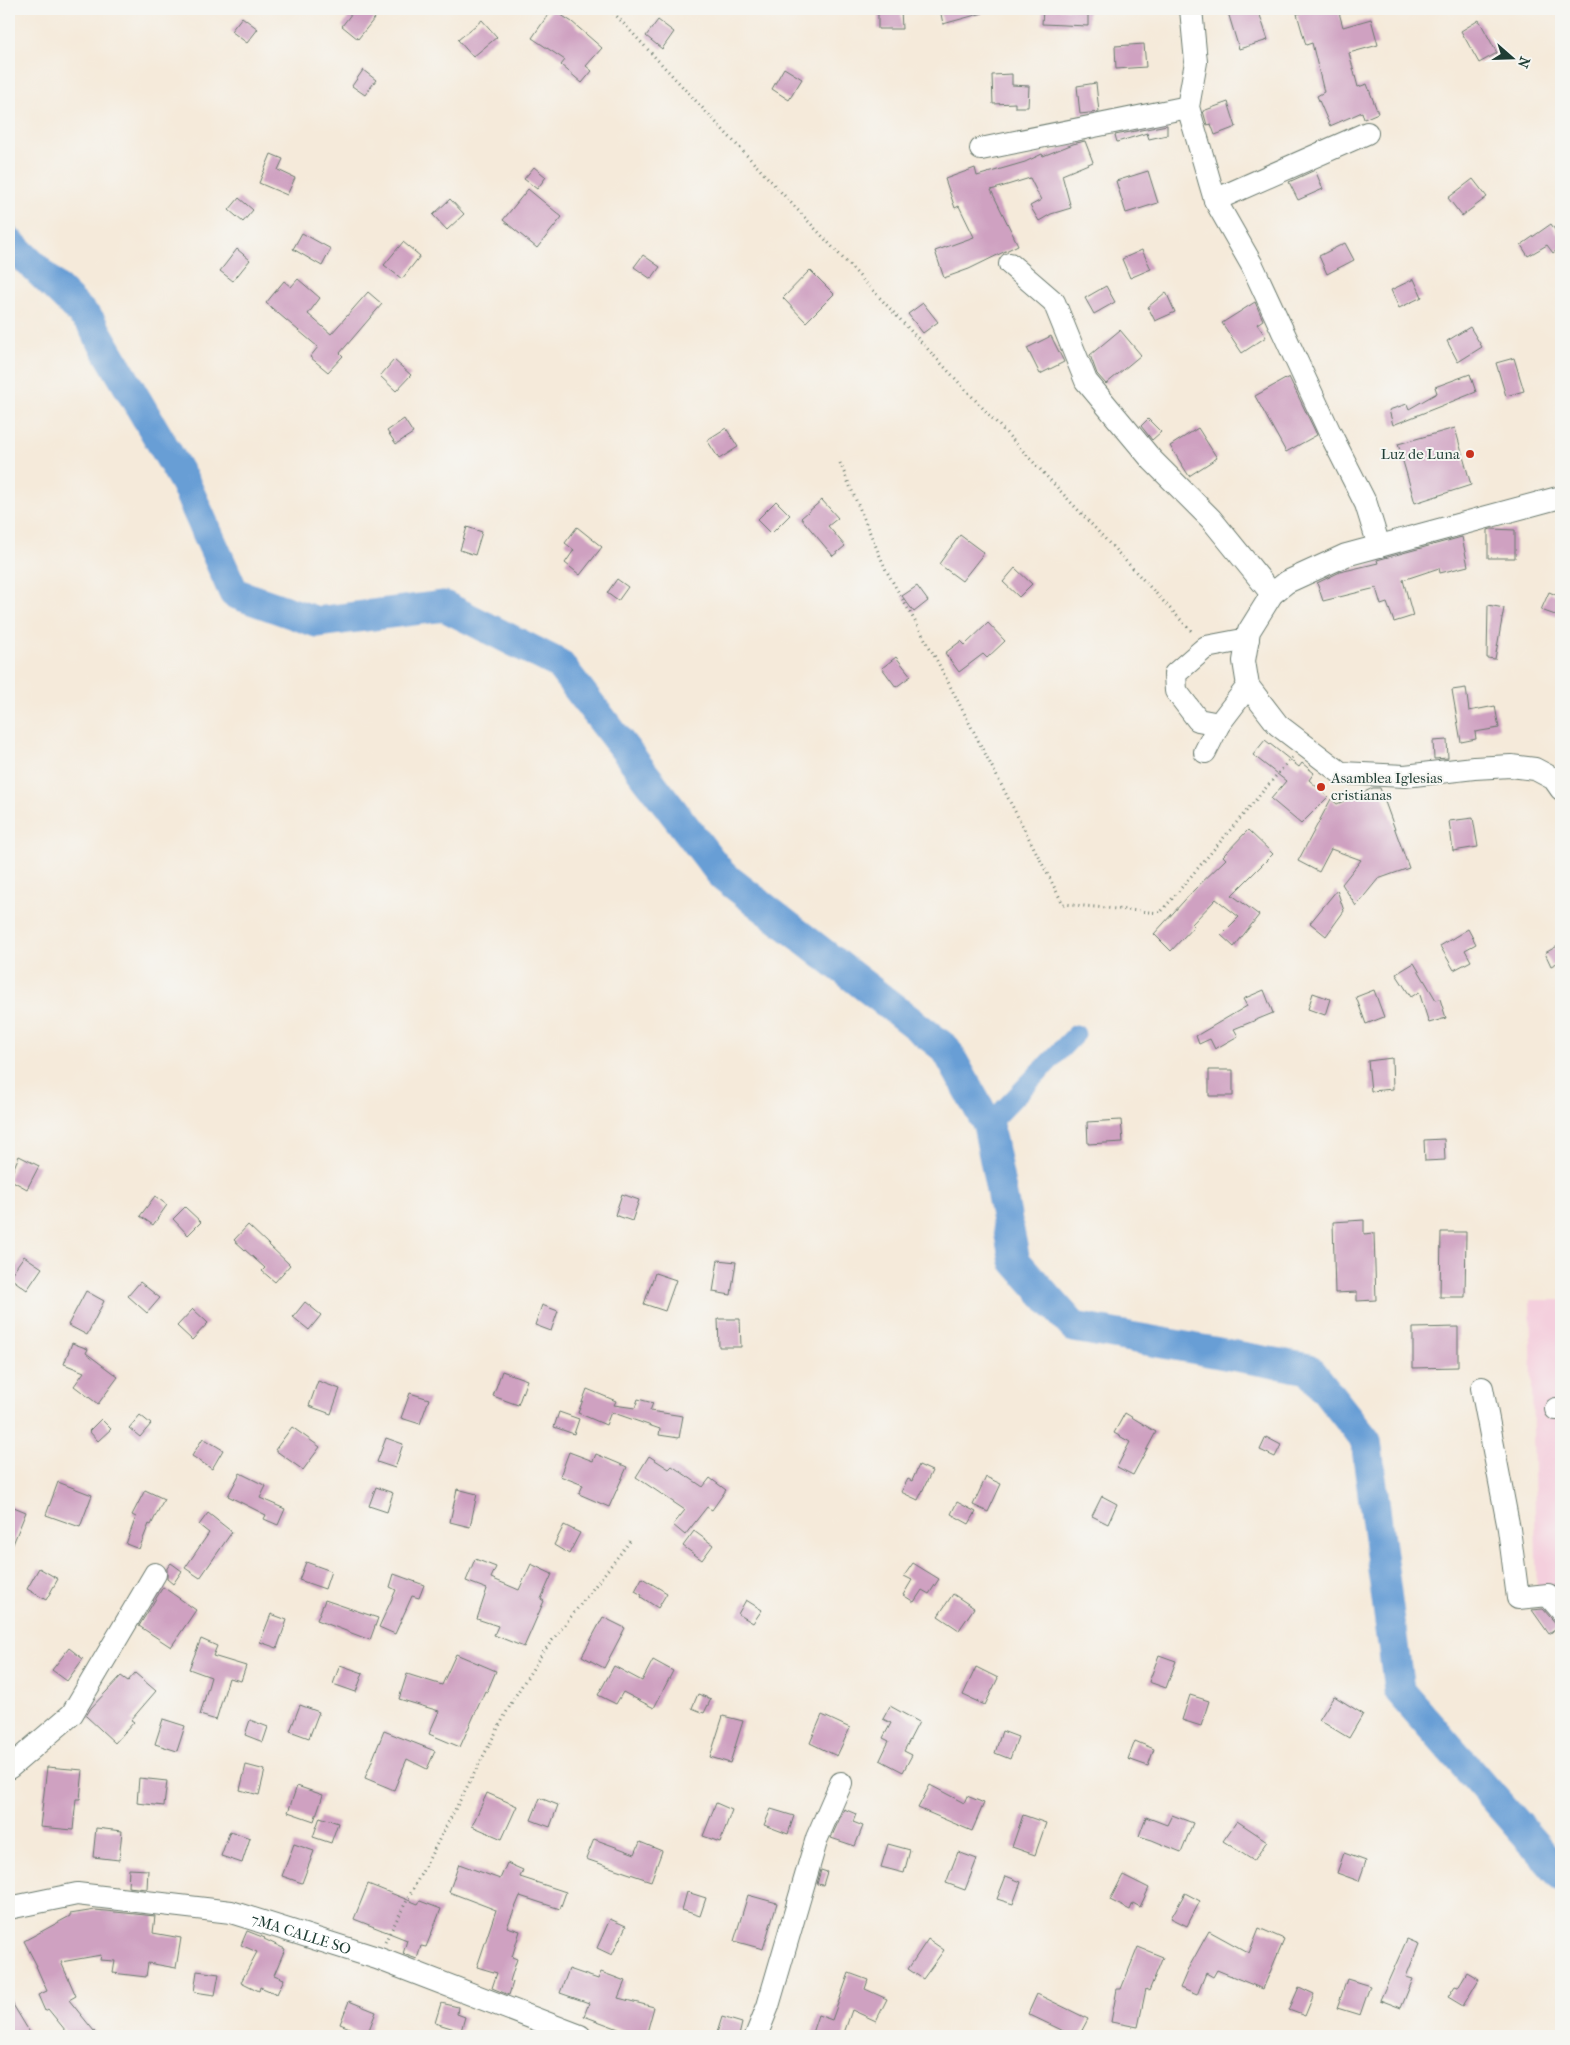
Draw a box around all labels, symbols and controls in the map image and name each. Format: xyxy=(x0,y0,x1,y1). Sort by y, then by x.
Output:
north arrow xyxy=(1488,32,1538,82)
text: N xyxy=(1514,54,1534,71)
place label: Luz de Luna xyxy=(1381,445,1461,463)
marker: Luz de Luna xyxy=(1464,448,1476,460)
place label: Asamblea Iglesias cristianas xyxy=(1330,769,1443,804)
marker: Asamblea Iglesias cristianas xyxy=(1315,781,1327,793)
street label: 7MA CALLE SO xyxy=(249,1910,353,1958)

